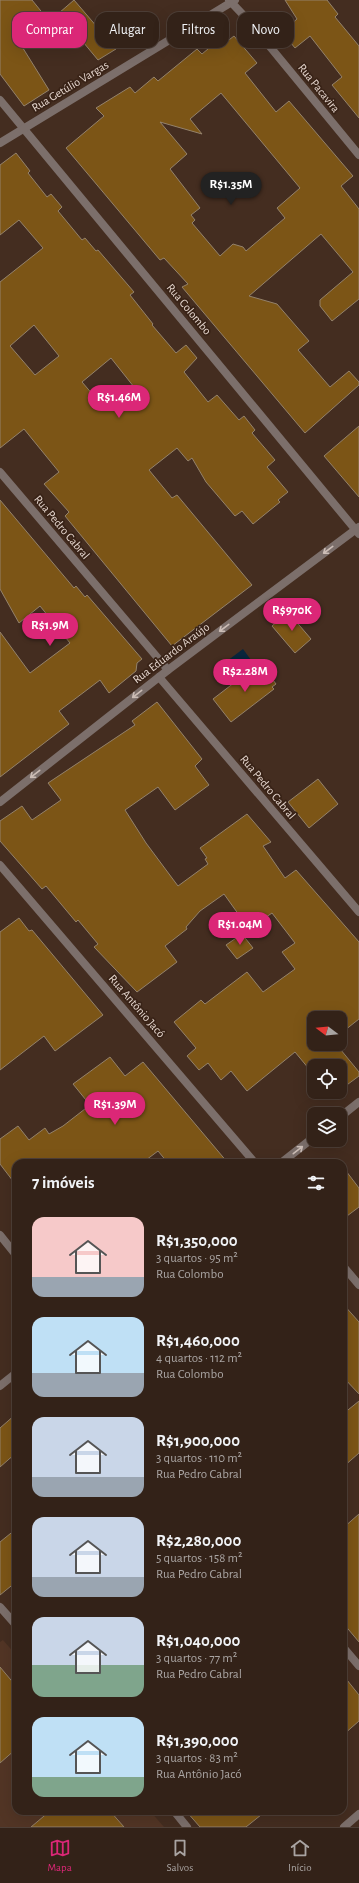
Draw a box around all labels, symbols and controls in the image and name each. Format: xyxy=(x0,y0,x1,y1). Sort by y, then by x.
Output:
chip: Comprar xyxy=(12,12,87,48)
chip: Alugar xyxy=(95,12,159,48)
chip: Filtros xyxy=(167,12,229,48)
chip: Novo xyxy=(237,12,294,48)
street label: Rua Getúlio Vargas xyxy=(29,58,111,114)
street label: Rua Pacavira xyxy=(296,61,342,115)
pin: R$1.35M xyxy=(194,172,268,206)
text: R$1.35M xyxy=(210,178,252,191)
street label: Rua Colombo xyxy=(164,281,214,337)
pin: R$1.46M xyxy=(82,385,156,419)
text: R$1.46M xyxy=(97,391,141,404)
street label: Rua Pedro Cabral xyxy=(32,493,92,561)
one-way arrow xyxy=(322,546,333,555)
pin: R$970K xyxy=(259,598,325,632)
text: R$970K xyxy=(272,604,312,617)
pin: R$1.9M xyxy=(17,613,83,647)
text: R$1.9M xyxy=(31,619,69,632)
street label: Rua Eduardo Araújo xyxy=(130,620,212,686)
one-way arrow xyxy=(218,624,229,632)
pin: R$2.28M xyxy=(208,659,282,693)
text: R$2.28M xyxy=(222,665,268,678)
one-way arrow xyxy=(132,690,143,698)
street label: Rua Pedro Cabral xyxy=(238,753,298,821)
one-way arrow xyxy=(29,770,40,779)
pin: R$1.04M xyxy=(203,912,277,946)
text: R$1.04M xyxy=(218,918,262,931)
street label: Rua Antônio Jacó xyxy=(107,972,168,1040)
north arrow xyxy=(307,1011,347,1051)
map controls xyxy=(307,1011,347,1147)
button: locate xyxy=(307,1059,347,1099)
pin: R$1.39M xyxy=(78,1092,152,1126)
text: R$1.39M xyxy=(93,1098,137,1111)
button: layers xyxy=(307,1107,347,1147)
one-way arrow xyxy=(292,1146,303,1155)
icon: filters xyxy=(305,1172,327,1194)
text: 7 imóveis xyxy=(32,1174,95,1191)
text: R$1,350,000 xyxy=(156,1232,238,1249)
icon: home xyxy=(64,1233,112,1281)
text: 3 quartos · 95 m² xyxy=(156,1252,238,1265)
text: Rua Colombo xyxy=(156,1268,224,1281)
text: R$1,460,000 xyxy=(156,1332,240,1349)
icon: home xyxy=(64,1333,112,1381)
text: 4 quartos · 112 m² xyxy=(156,1352,242,1365)
text: Rua Colombo xyxy=(156,1368,224,1381)
text: R$1,900,000 xyxy=(156,1432,240,1449)
icon: home xyxy=(64,1433,112,1481)
text: 3 quartos · 110 m² xyxy=(156,1452,242,1465)
text: Rua Pedro Cabral xyxy=(156,1468,242,1481)
text: R$2,280,000 xyxy=(156,1532,241,1549)
icon: home xyxy=(64,1533,112,1581)
text: 5 quartos · 158 m² xyxy=(156,1552,243,1565)
text: Rua Pedro Cabral xyxy=(156,1568,242,1581)
text: R$1,040,000 xyxy=(156,1632,240,1649)
icon: home xyxy=(64,1633,112,1681)
text: 3 quartos · 77 m² xyxy=(156,1652,237,1665)
text: Rua Pedro Cabral xyxy=(156,1668,242,1681)
text: R$1,390,000 xyxy=(156,1732,239,1749)
icon: home xyxy=(64,1733,112,1781)
text: 3 quartos · 83 m² xyxy=(156,1752,238,1765)
text: Rua Antônio Jacó xyxy=(156,1768,242,1781)
tab: Mapa xyxy=(47,1837,72,1874)
tab: Salvos xyxy=(167,1837,193,1874)
tab: Início xyxy=(288,1837,312,1874)

